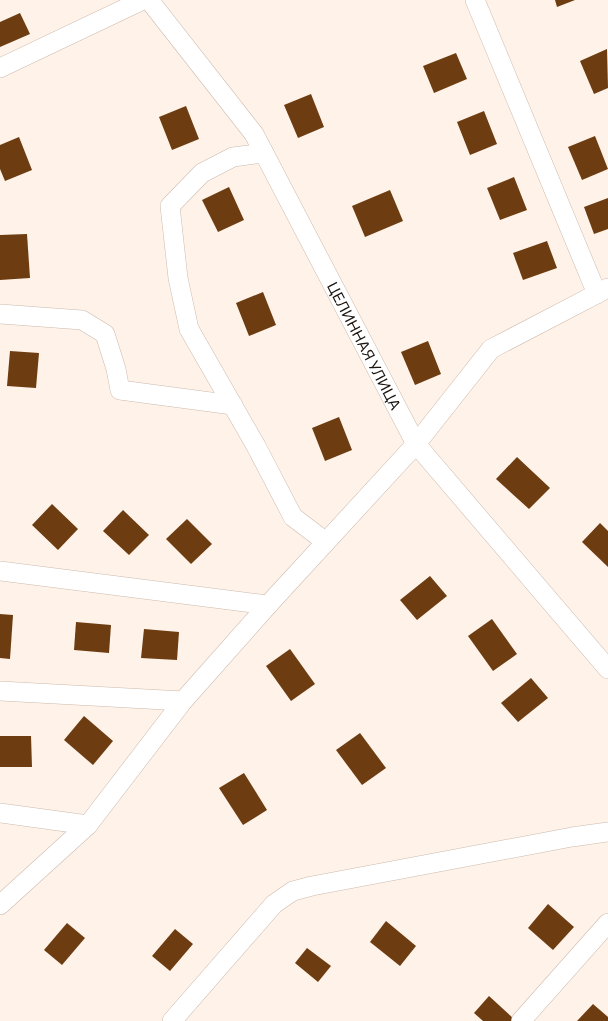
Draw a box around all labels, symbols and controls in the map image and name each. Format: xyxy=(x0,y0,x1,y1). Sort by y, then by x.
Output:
street label: ЦЕЛИННАЯ УЛИЦА xyxy=(324,279,405,413)

